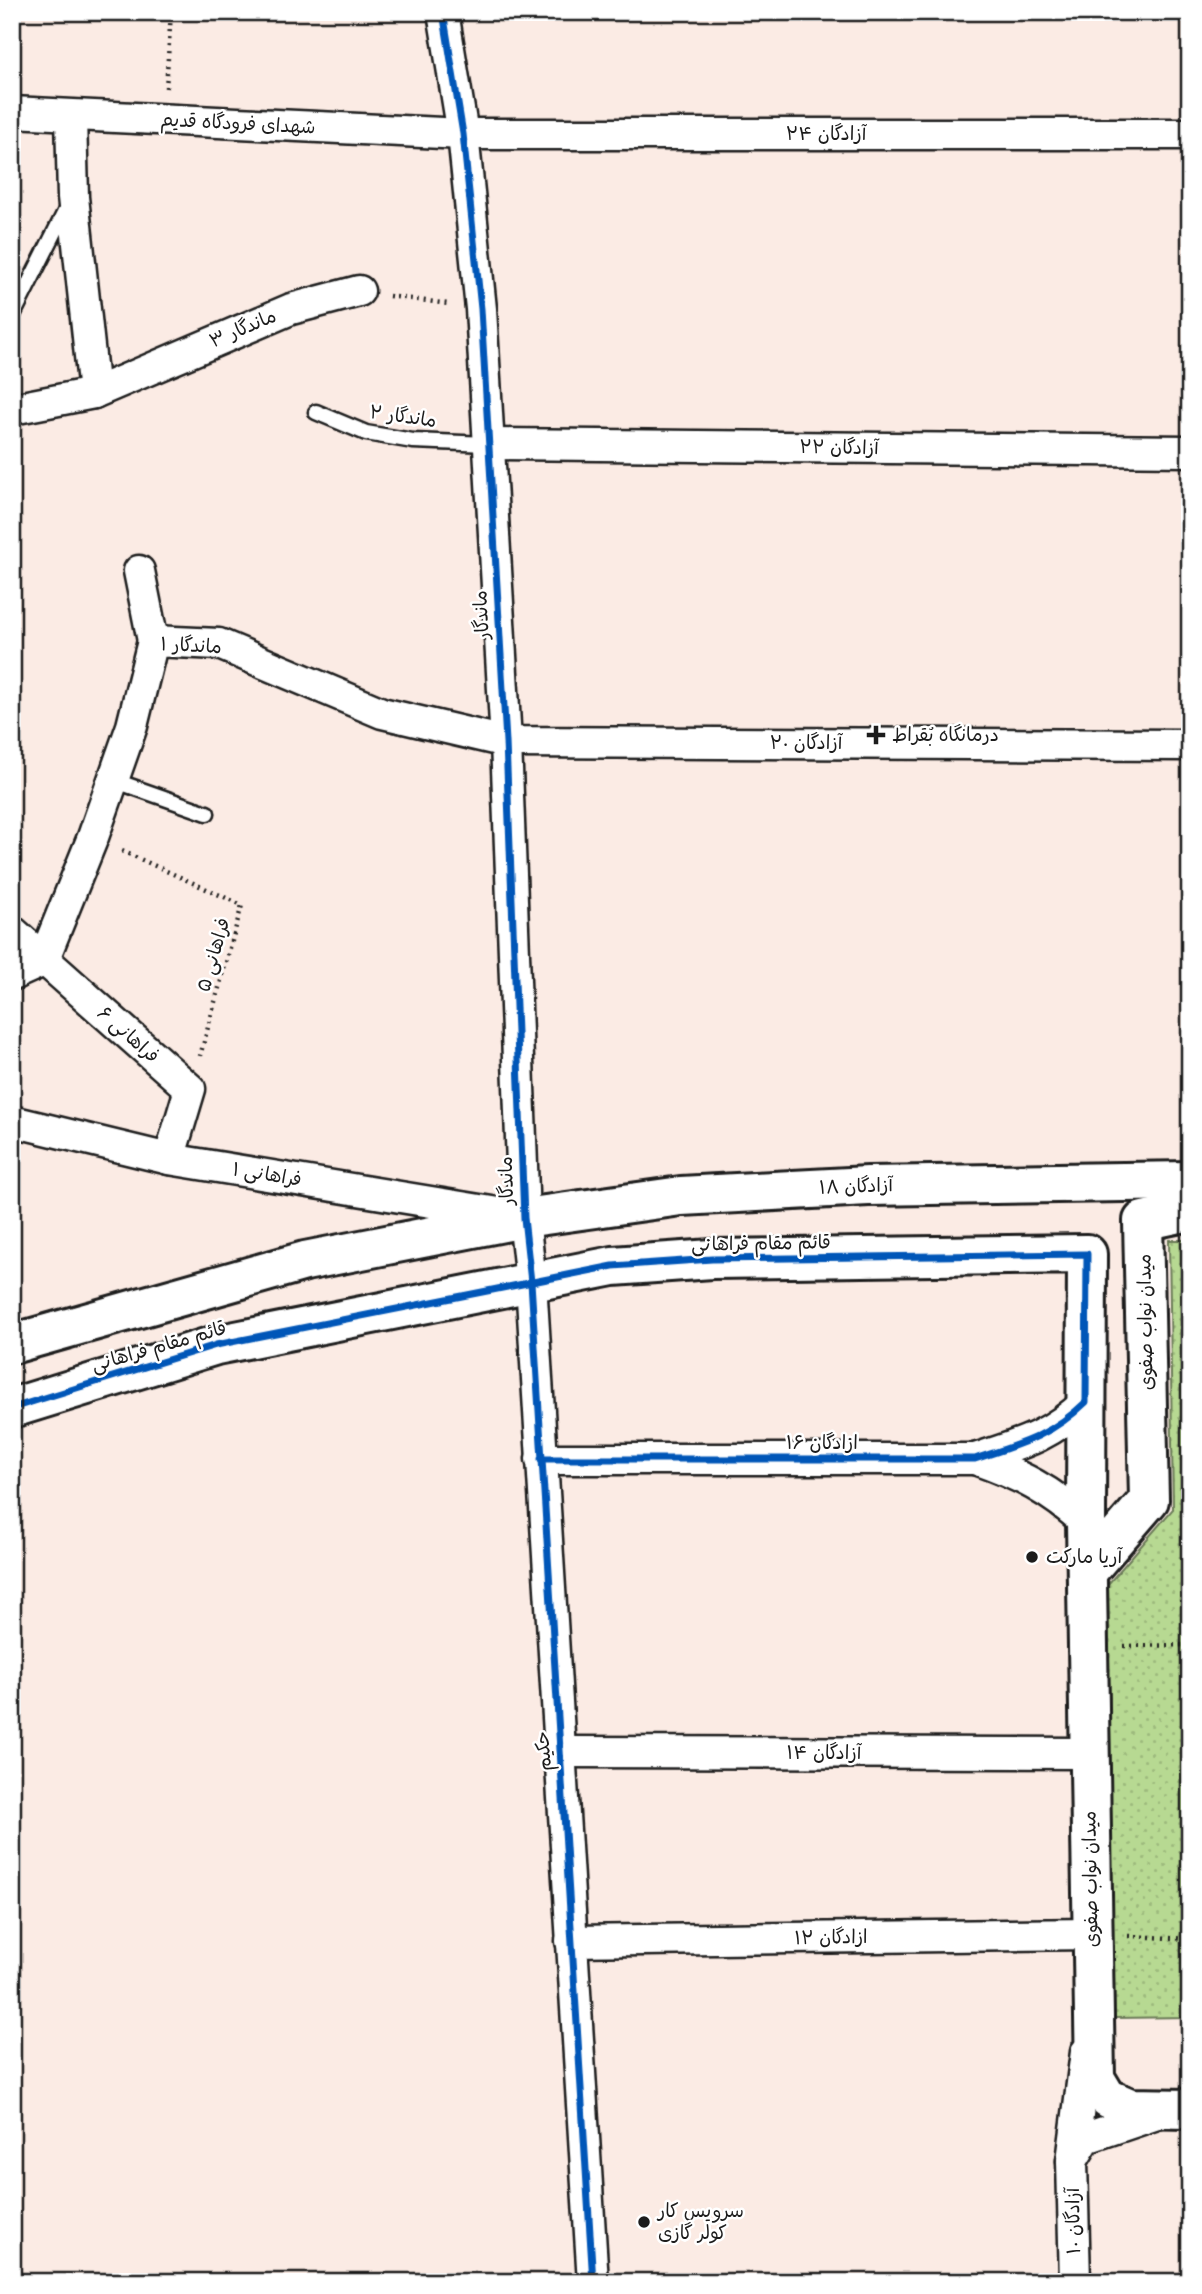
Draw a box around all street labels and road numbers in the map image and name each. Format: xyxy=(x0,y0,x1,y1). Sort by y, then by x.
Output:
street label: شهدای فرودگاه قدیم xyxy=(160,108,316,142)
street label: آزادگان ۲۴ xyxy=(786,123,868,146)
street label: ماندگار ۳ xyxy=(206,305,280,353)
street label: ماندگار ۲ xyxy=(368,401,438,433)
street label: آزادگان ۲۲ xyxy=(799,436,880,460)
street label: ماندگار xyxy=(469,590,495,641)
street label: ماندگار ۱ xyxy=(160,633,222,659)
street label: آزادگان ۲۰ xyxy=(770,732,844,755)
street label: فراهانی ۵ xyxy=(192,915,236,995)
street label: فراهانی ۶ xyxy=(92,1002,164,1068)
street label: ماندگار xyxy=(495,1156,519,1207)
street label: فراهانی ۱ xyxy=(231,1158,303,1192)
street label: آزادگان ۱۸ xyxy=(819,1174,895,1200)
street label: قائم مقام فراهانی xyxy=(691,1231,831,1259)
street label: میدان نواب صفوی xyxy=(1133,1254,1159,1390)
street label: قائم مقام فراهانی xyxy=(89,1317,230,1379)
street label: ازادگان ۱۶ xyxy=(786,1432,858,1455)
street label: حکیم xyxy=(531,1730,559,1772)
street label: آزادگان ۱۴ xyxy=(787,1742,863,1765)
street label: میدان نواب صفوی xyxy=(1078,1811,1104,1947)
street label: ازادگان ۱۲ xyxy=(794,1926,868,1950)
street label: آزادگان ۱۰ xyxy=(1062,2186,1086,2255)

